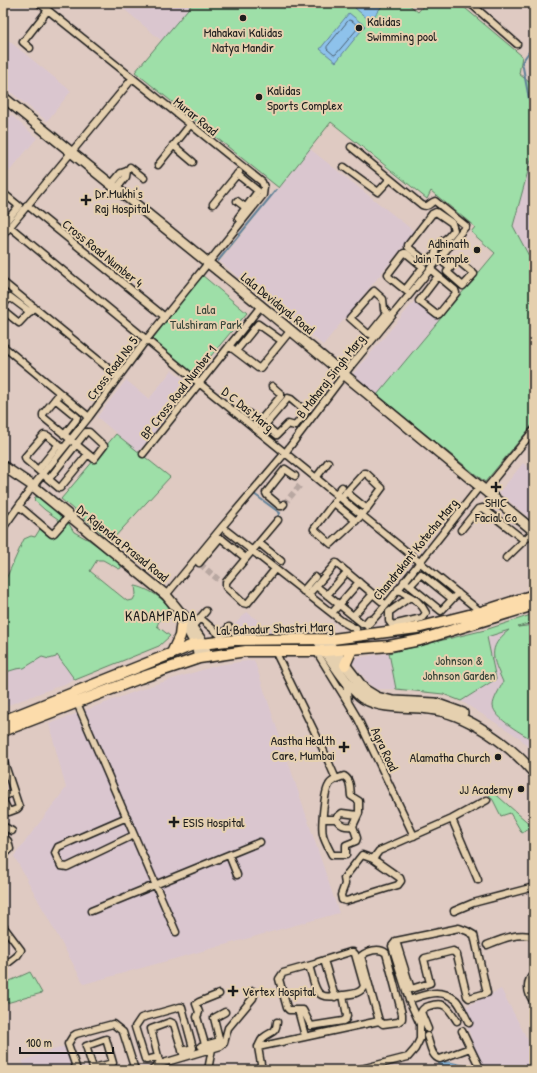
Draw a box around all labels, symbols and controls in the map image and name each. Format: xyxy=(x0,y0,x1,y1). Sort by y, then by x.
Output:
place label: Kalidas Swimming pool xyxy=(367,12,437,45)
marker: Mahakavi Kalidas Natya Mandir xyxy=(238,13,248,23)
place label: Mahakavi Kalidas Natya Mandir xyxy=(204,23,282,56)
marker: Kalidas Swimming pool xyxy=(354,23,364,33)
place label: Kalidas Sports Complex xyxy=(267,81,343,114)
marker: Kalidas Sports Complex xyxy=(254,92,264,102)
street label: Murar Road xyxy=(170,93,222,139)
place label: Dr.Mukhi's Raj Hospital xyxy=(95,184,150,217)
marker: Dr.Mukhi's Raj Hospital xyxy=(80,194,92,206)
street label: Cross Road Number 4 xyxy=(59,215,147,291)
place label: Adhinath Jain Temple xyxy=(413,234,470,267)
marker: Adhinath Jain Temple xyxy=(472,245,482,255)
street label: Lala Devidayal Road xyxy=(238,268,318,338)
park label: Lala Tulshiram Park xyxy=(170,300,242,333)
street label: B Maharaj Singh Marg xyxy=(292,330,369,422)
street label: Cross Road No 5 xyxy=(82,332,142,403)
street label: BP Cross Road Number 1 xyxy=(136,341,221,443)
street label: D C Das Marg xyxy=(218,382,278,436)
marker: SHIC Facial Co xyxy=(490,481,502,493)
place label: SHIC Facial Co xyxy=(474,493,517,526)
street label: Chandrakant Kotecha Marg xyxy=(368,494,462,604)
street label: Dr Rajendra Prasad Road xyxy=(73,500,173,586)
district label: KADAMPADA xyxy=(125,606,197,625)
street label: Lal Bahadur Shastri Marg xyxy=(216,617,334,639)
park label: Johnson & Johnson Garden xyxy=(423,651,496,684)
street label: Agra Road xyxy=(367,724,403,774)
place label: Aastha Health Care, Mumbai xyxy=(271,731,336,764)
marker: Aastha Health Care, Mumbai xyxy=(338,741,350,753)
place label: Alamatha Church xyxy=(410,748,491,766)
marker: Alamatha Church xyxy=(493,752,503,762)
place label: JJ Academy xyxy=(459,780,513,798)
marker: JJ Academy xyxy=(516,784,526,794)
place label: ESIS Hospital xyxy=(183,813,245,831)
marker: ESIS Hospital xyxy=(168,816,180,828)
place label: Vertex Hospital xyxy=(242,982,316,1000)
marker: Vertex Hospital xyxy=(227,985,239,997)
scale bar xyxy=(20,1029,113,1055)
text: 100 m xyxy=(26,1034,52,1051)

